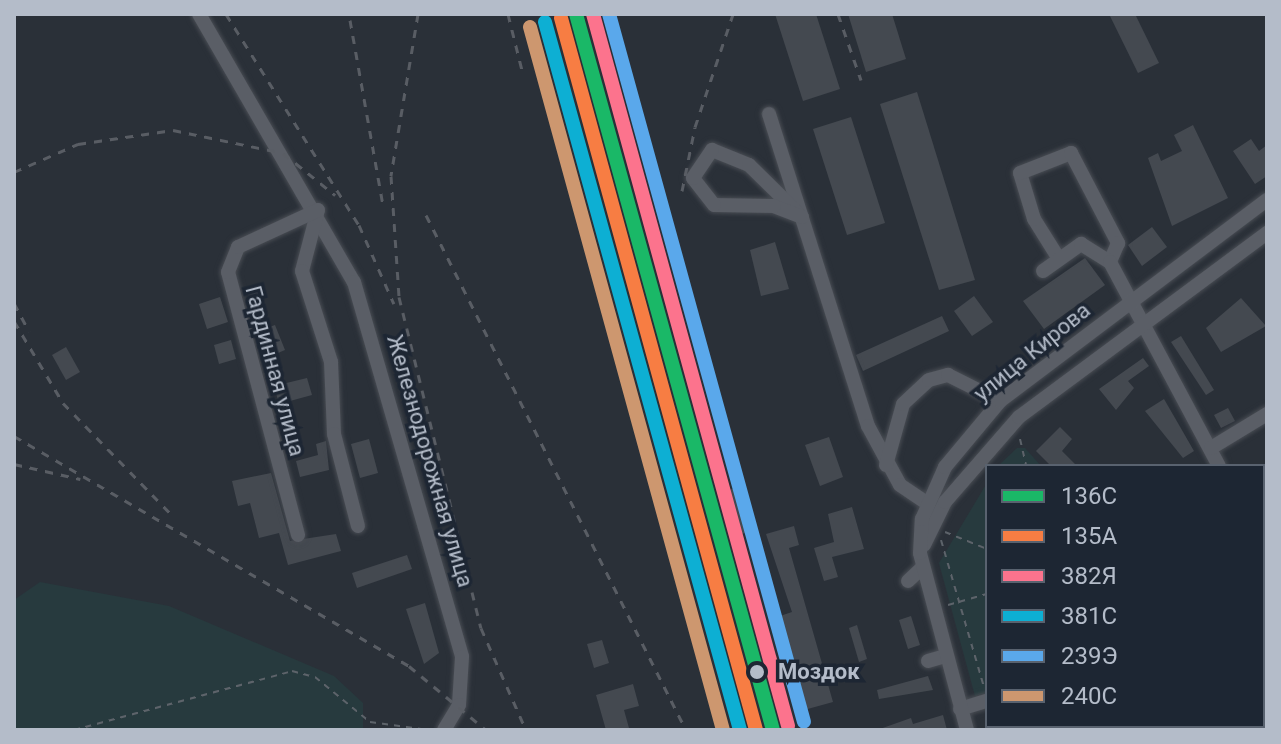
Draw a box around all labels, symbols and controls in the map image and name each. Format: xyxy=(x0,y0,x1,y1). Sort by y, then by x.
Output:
street label: Гардинная улица xyxy=(240,283,310,459)
street label: улица Кирова xyxy=(969,297,1095,407)
street label: Железнодорожная улица xyxy=(381,332,479,590)
legend xyxy=(985,464,1265,728)
text: 136С xyxy=(1061,482,1117,510)
text: 135А xyxy=(1061,522,1117,550)
text: 382Я xyxy=(1061,562,1117,590)
text: 381С xyxy=(1061,602,1117,630)
text: 239Э xyxy=(1061,642,1118,670)
marker: Моздок xyxy=(743,658,771,686)
place label: Моздок xyxy=(778,659,860,685)
text: 240С xyxy=(1061,682,1117,710)

